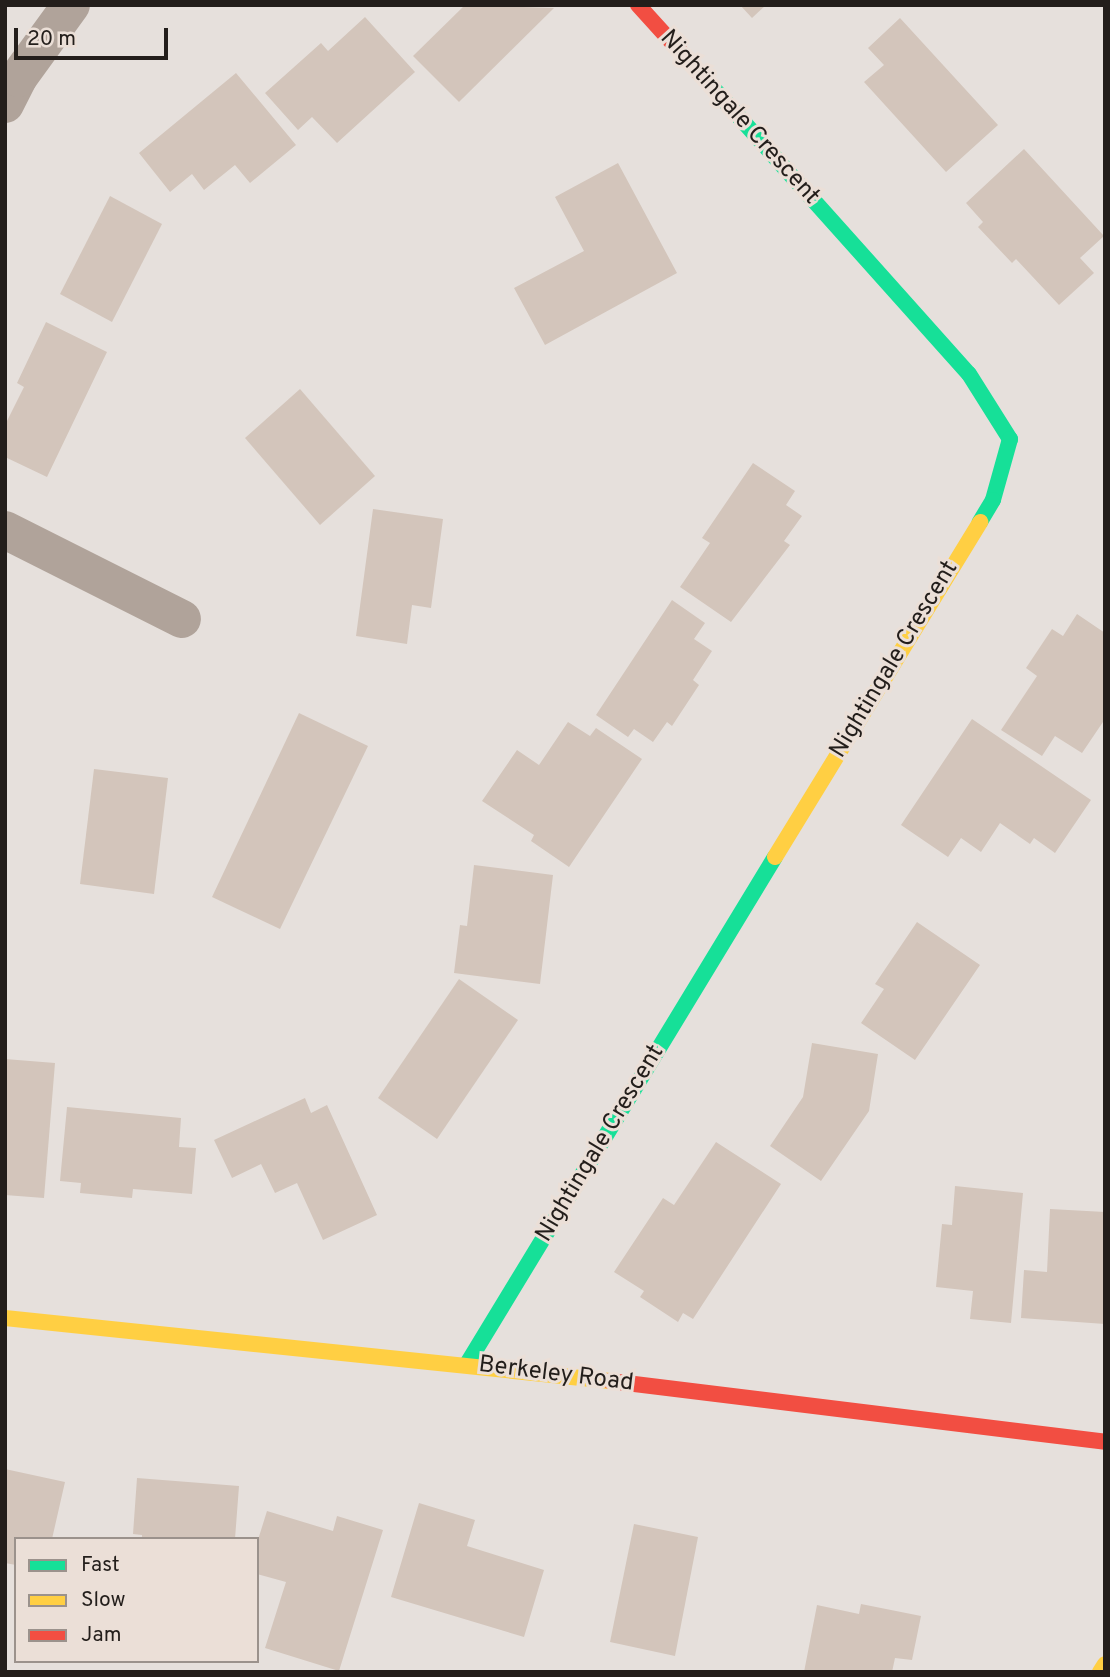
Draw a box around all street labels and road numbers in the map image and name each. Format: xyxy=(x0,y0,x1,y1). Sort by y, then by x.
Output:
street label: Nightingale Crescent xyxy=(653,25,825,211)
street label: Nightingale Crescent xyxy=(825,556,965,764)
street label: Nightingale Crescent xyxy=(531,1040,671,1248)
street label: Berkeley Road xyxy=(477,1351,635,1399)

